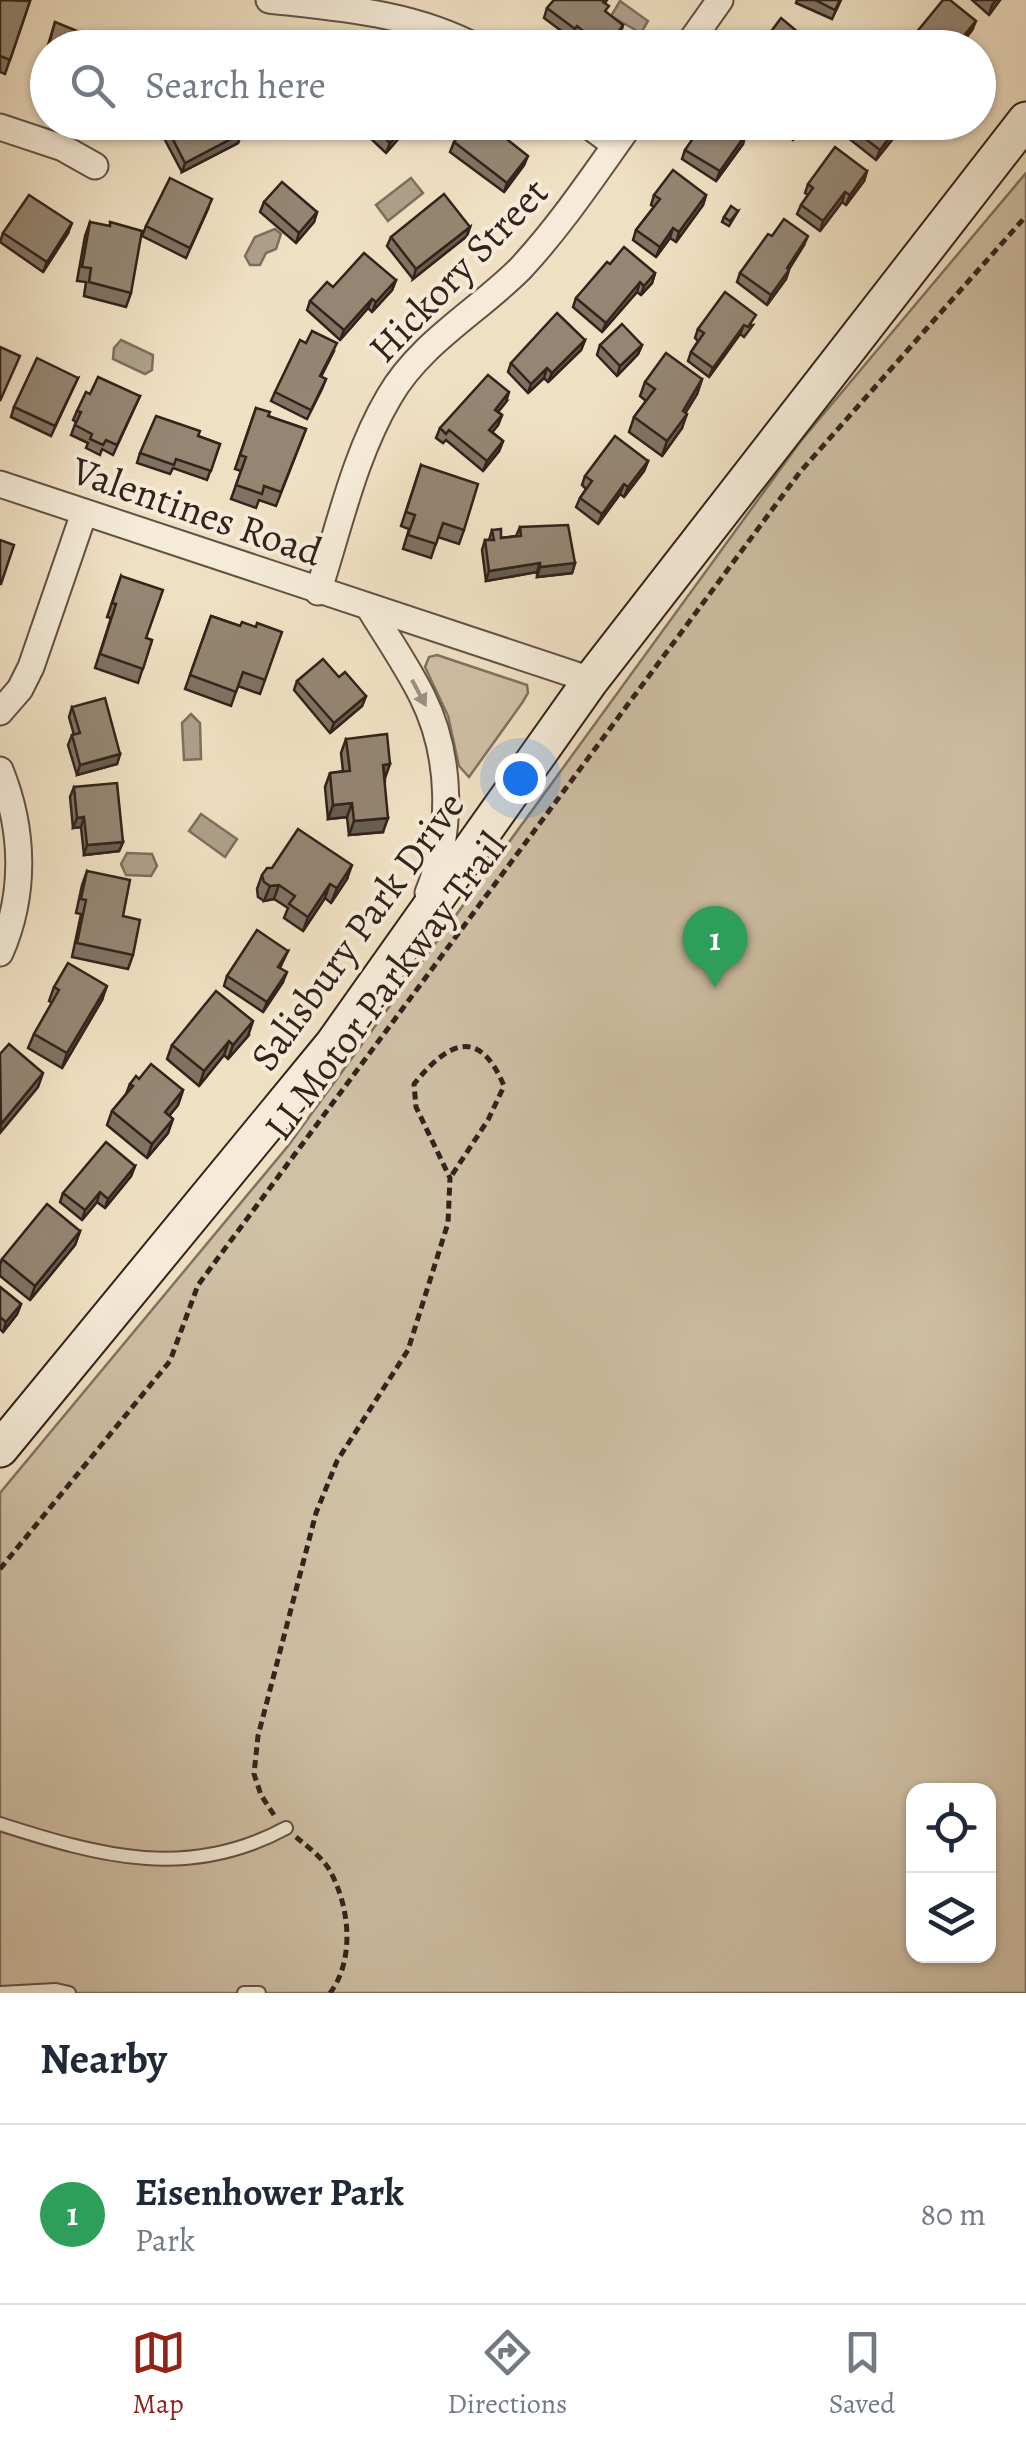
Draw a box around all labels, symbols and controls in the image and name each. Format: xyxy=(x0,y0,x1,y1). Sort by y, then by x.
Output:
search box xyxy=(30,30,996,140)
icon: search xyxy=(65,58,120,113)
text: Search here xyxy=(145,59,326,111)
street label: Hickory Street xyxy=(356,166,560,374)
street label: Valentines Road xyxy=(64,442,330,580)
one-way arrow xyxy=(410,678,427,707)
your location xyxy=(495,753,546,804)
street label: Salisbury Park Drive xyxy=(237,780,477,1082)
street label: LI Motor Parkway Trail xyxy=(251,820,519,1151)
pin: 1 xyxy=(682,906,748,988)
map controls xyxy=(906,1783,996,1963)
button: locate xyxy=(906,1783,996,1873)
button: layers xyxy=(906,1873,996,1963)
text: Nearby xyxy=(40,2030,167,2087)
text: Eisenhower Park xyxy=(135,2166,404,2218)
text: 1 xyxy=(67,2192,78,2236)
text: 80 m xyxy=(920,2192,986,2236)
text: Park xyxy=(135,2218,195,2262)
tab: Map xyxy=(131,2325,186,2423)
tab: Directions xyxy=(447,2325,567,2423)
tab: Saved xyxy=(829,2325,895,2423)

